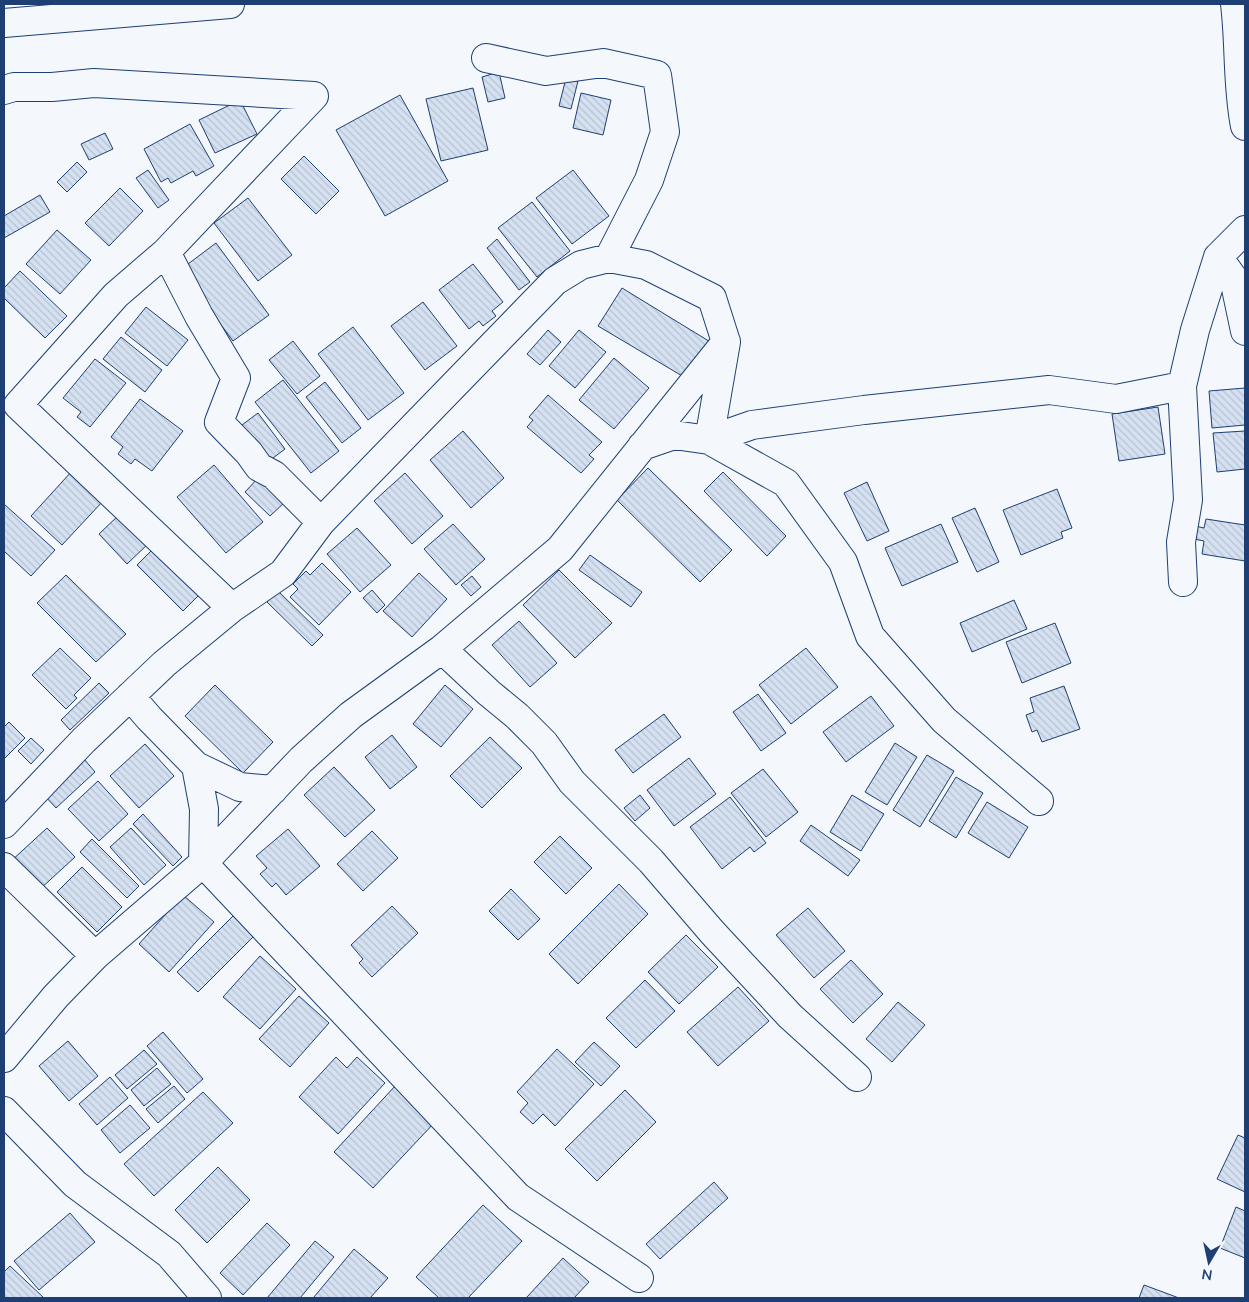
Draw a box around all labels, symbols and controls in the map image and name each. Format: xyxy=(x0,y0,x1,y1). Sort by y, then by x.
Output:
north arrow xyxy=(1184,1237,1234,1287)
text: N xyxy=(1200,1265,1214,1285)

